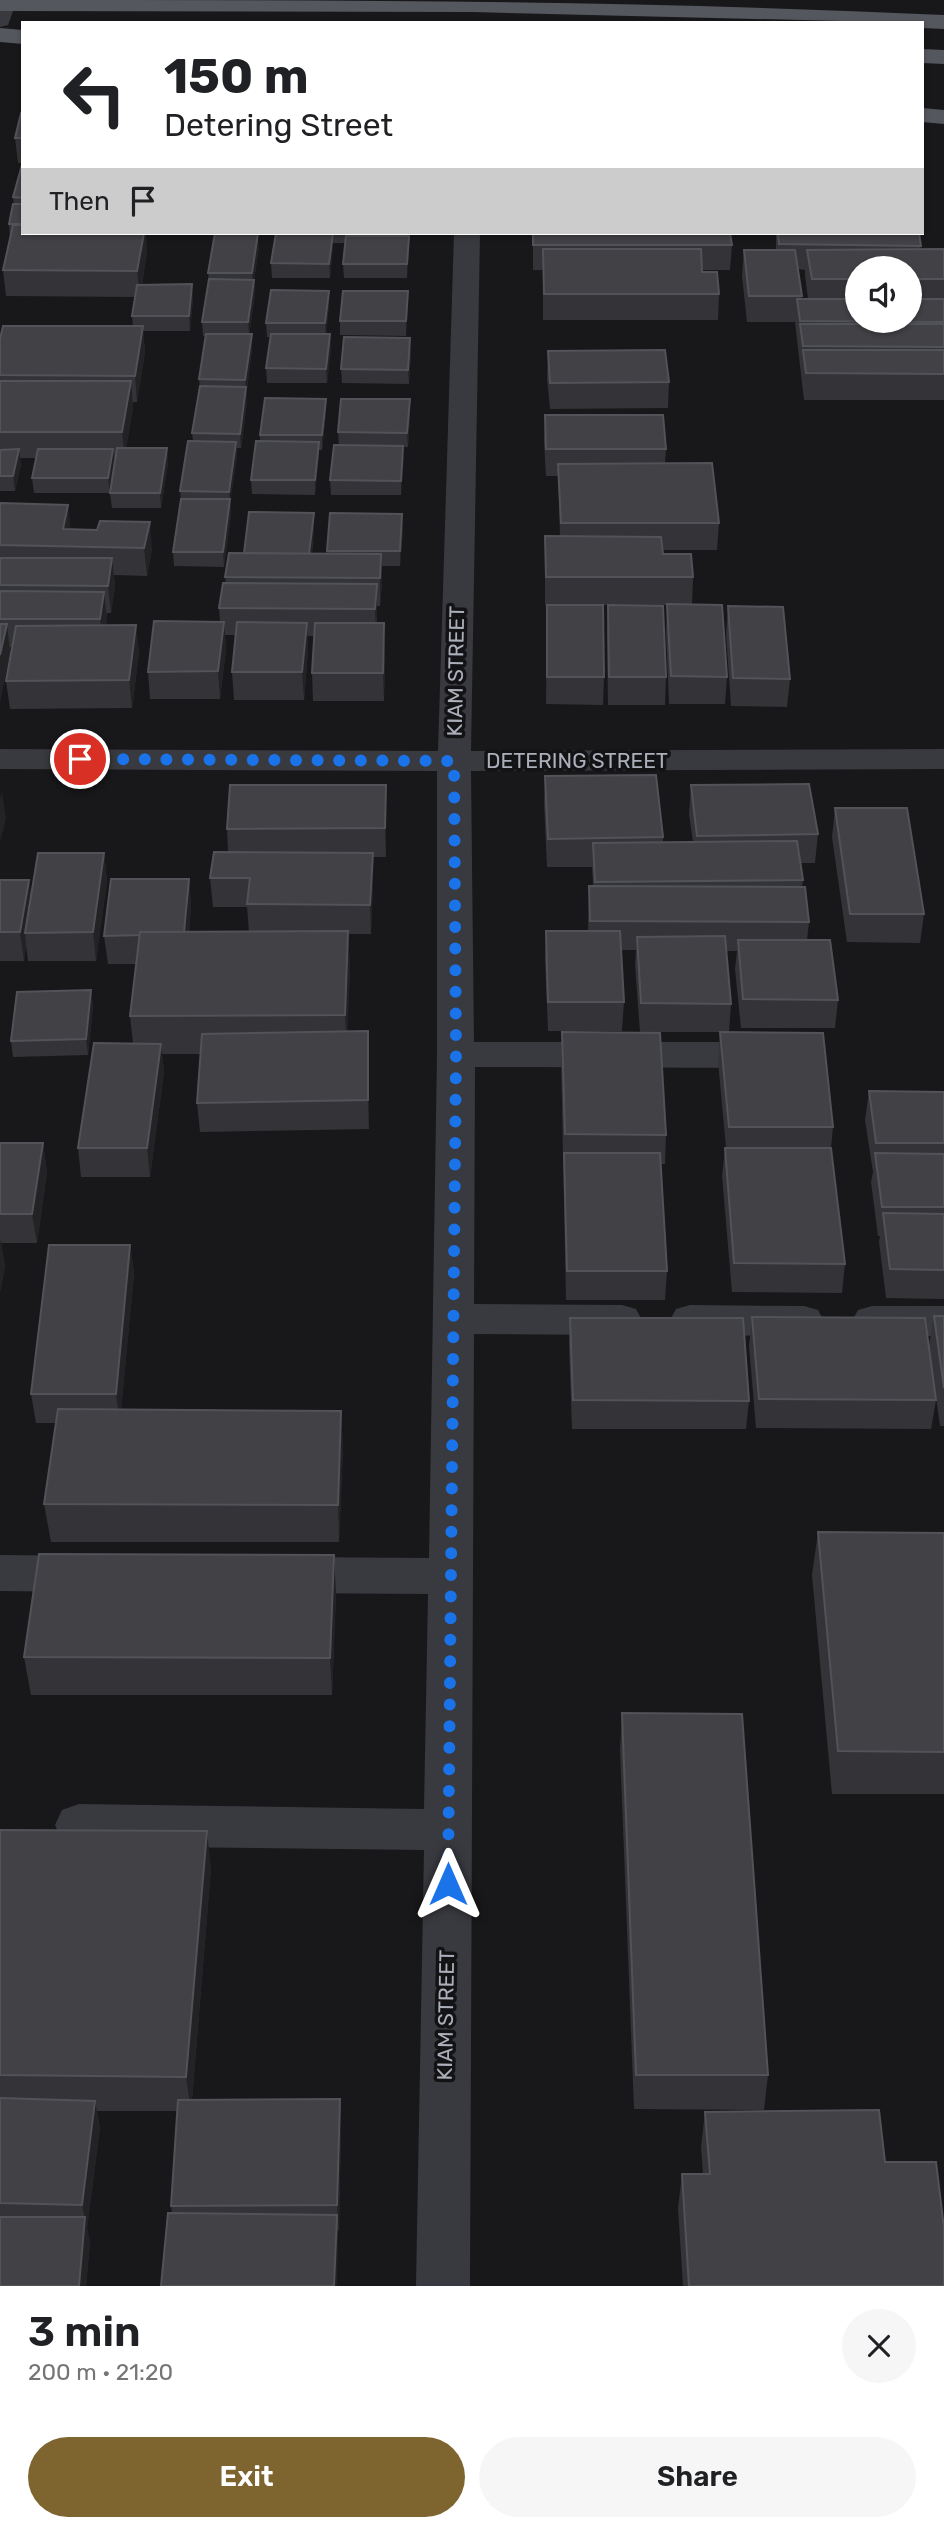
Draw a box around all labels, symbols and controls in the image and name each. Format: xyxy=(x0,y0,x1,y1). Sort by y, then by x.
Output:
text: 150 m xyxy=(164,47,309,105)
icon: left xyxy=(49,49,140,140)
text: Detering Street xyxy=(164,106,393,144)
icon: arrive xyxy=(124,182,162,220)
text: Then xyxy=(49,186,110,217)
map controls xyxy=(845,256,922,333)
button: sound xyxy=(845,256,922,333)
street label: KIAM STREET xyxy=(442,605,469,737)
pin xyxy=(50,729,110,789)
icon: arrive xyxy=(61,740,99,778)
street label: DETERING STREET xyxy=(486,748,668,773)
position arrow xyxy=(411,1847,485,1921)
street label: KIAM STREET xyxy=(432,1949,459,2081)
text: 3 min xyxy=(28,2307,141,2357)
button: close xyxy=(842,2309,916,2383)
text: 200 m · 21:20 xyxy=(28,2358,173,2386)
button: Exit xyxy=(28,2437,465,2517)
button: Share xyxy=(479,2437,916,2517)

